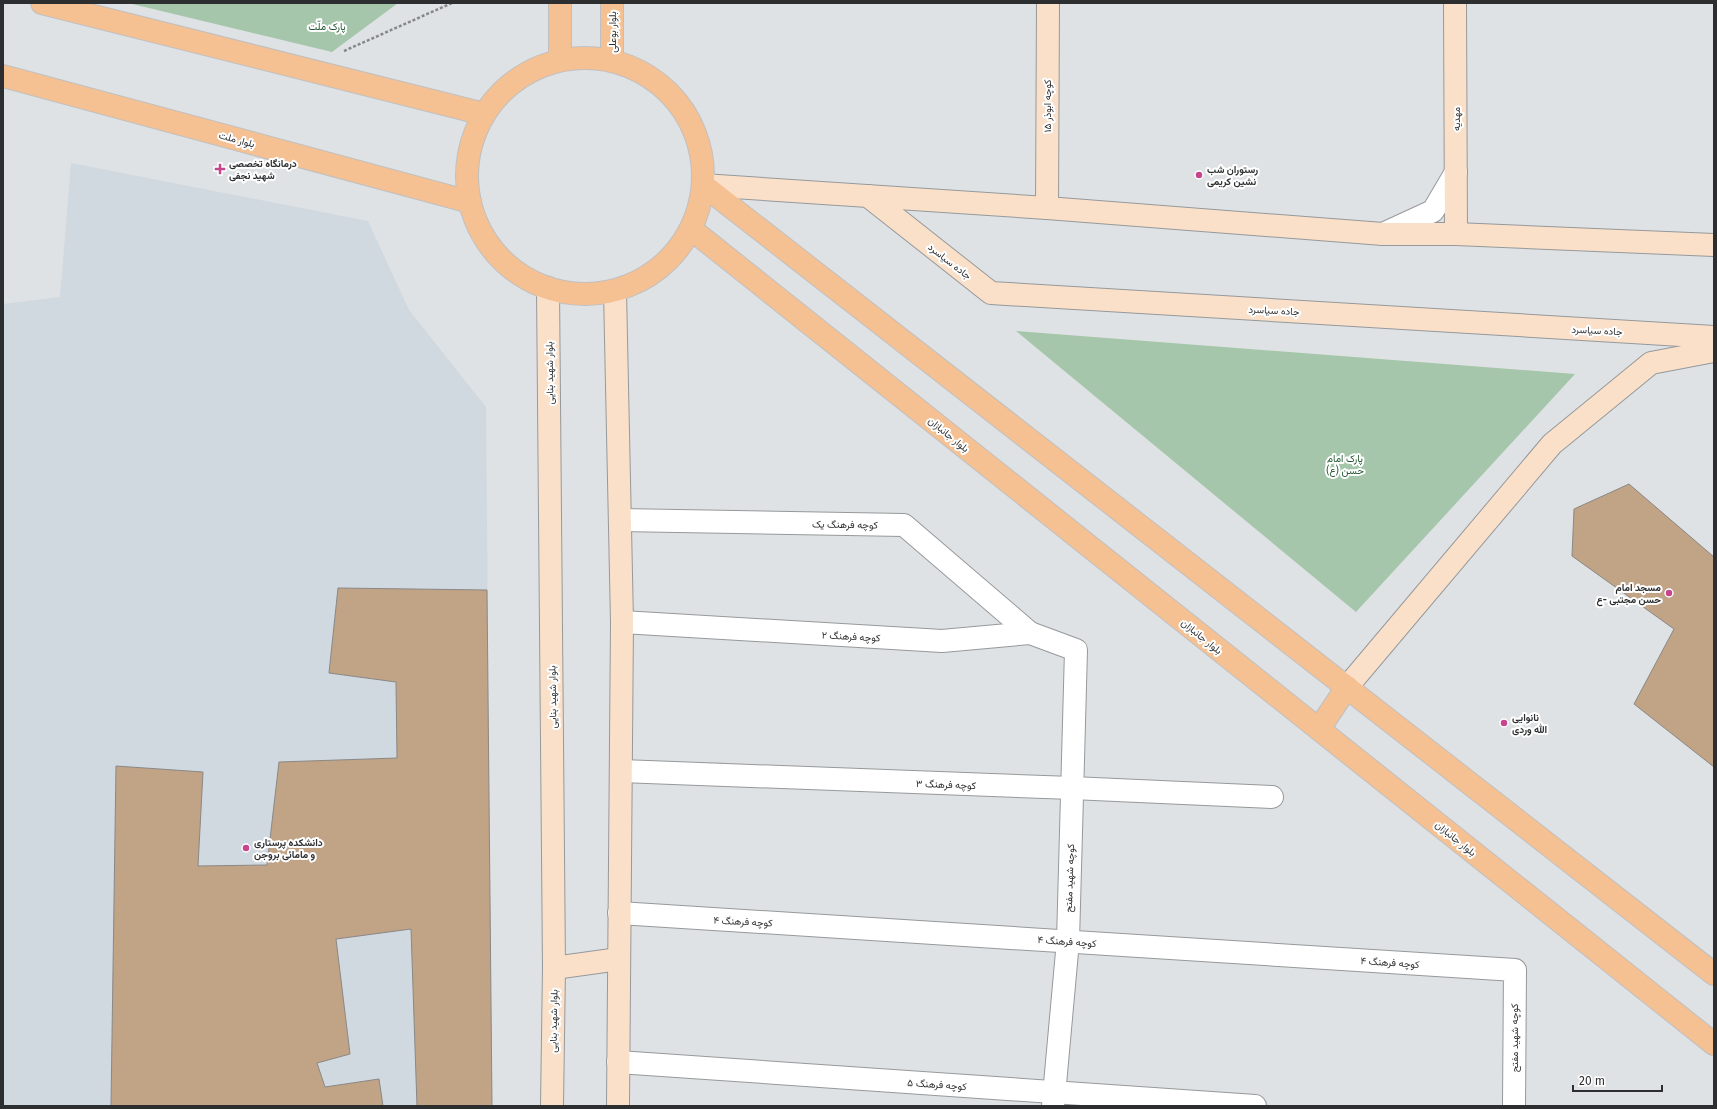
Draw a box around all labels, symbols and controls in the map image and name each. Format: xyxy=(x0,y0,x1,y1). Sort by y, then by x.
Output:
street label: بلوار بوعلی xyxy=(607,11,619,53)
park label: پارک ملّت xyxy=(308,20,346,34)
street label: کوچه ابوذر ۱۵ xyxy=(1042,79,1055,132)
street label: مهدیه xyxy=(1451,107,1463,131)
street label: بلوار ملت xyxy=(217,129,256,151)
place label: درمانگاه تخصصی شهید نجفی xyxy=(229,158,297,182)
marker: درمانگاه تخصصی شهید نجفی xyxy=(214,163,226,175)
place label: رستوران شب نشین کریمی xyxy=(1207,164,1259,188)
marker: رستوران شب نشین کریمی xyxy=(1194,170,1204,180)
street label: جاده سیاسرد xyxy=(925,241,974,282)
street label: جاده سیاسرد xyxy=(1248,304,1300,318)
street label: جاده سیاسرد xyxy=(1571,324,1623,338)
street label: بلوار شهید بنایی xyxy=(543,341,557,405)
street label: بلوار جانبازان xyxy=(926,415,971,455)
park label: پارک امام حسن (ع) xyxy=(1326,453,1364,477)
street label: کوچه فرهنگ یک xyxy=(812,518,879,533)
place label: مسجد امام حسن مجتبی -ع xyxy=(1596,582,1662,607)
marker: مسجد امام حسن مجتبی -ع xyxy=(1664,588,1674,598)
street label: بلوار جانبازان xyxy=(1179,617,1224,657)
street label: کوچه فرهنگ ۲ xyxy=(821,629,881,646)
street label: بلوار شهید بنایی xyxy=(546,665,560,729)
place label: نانوایی الله وردی xyxy=(1512,712,1547,736)
marker: نانوایی الله وردی xyxy=(1499,718,1509,728)
street label: کوچه فرهنگ ۳ xyxy=(916,778,977,793)
street label: بلوار جانبازان xyxy=(1433,819,1478,859)
place label: دانشکده پرستاری و مامائی بروجن xyxy=(254,837,323,861)
marker: دانشکده پرستاری و مامائی بروجن xyxy=(241,843,251,853)
street label: کوچه شهید مفتح xyxy=(1063,843,1078,913)
street label: کوچه فرهنگ ۴ xyxy=(713,914,773,931)
street label: کوچه فرهنگ ۴ xyxy=(1037,934,1097,951)
street label: کوچه فرهنگ ۴ xyxy=(1360,955,1420,972)
street label: بلوار شهید بنایی xyxy=(547,989,561,1053)
street label: کوچه شهید مفتح xyxy=(1509,1003,1522,1072)
scale bar xyxy=(1573,1067,1662,1093)
text: 20 m xyxy=(1579,1074,1605,1088)
street label: کوچه فرهنگ ۵ xyxy=(907,1077,968,1094)

